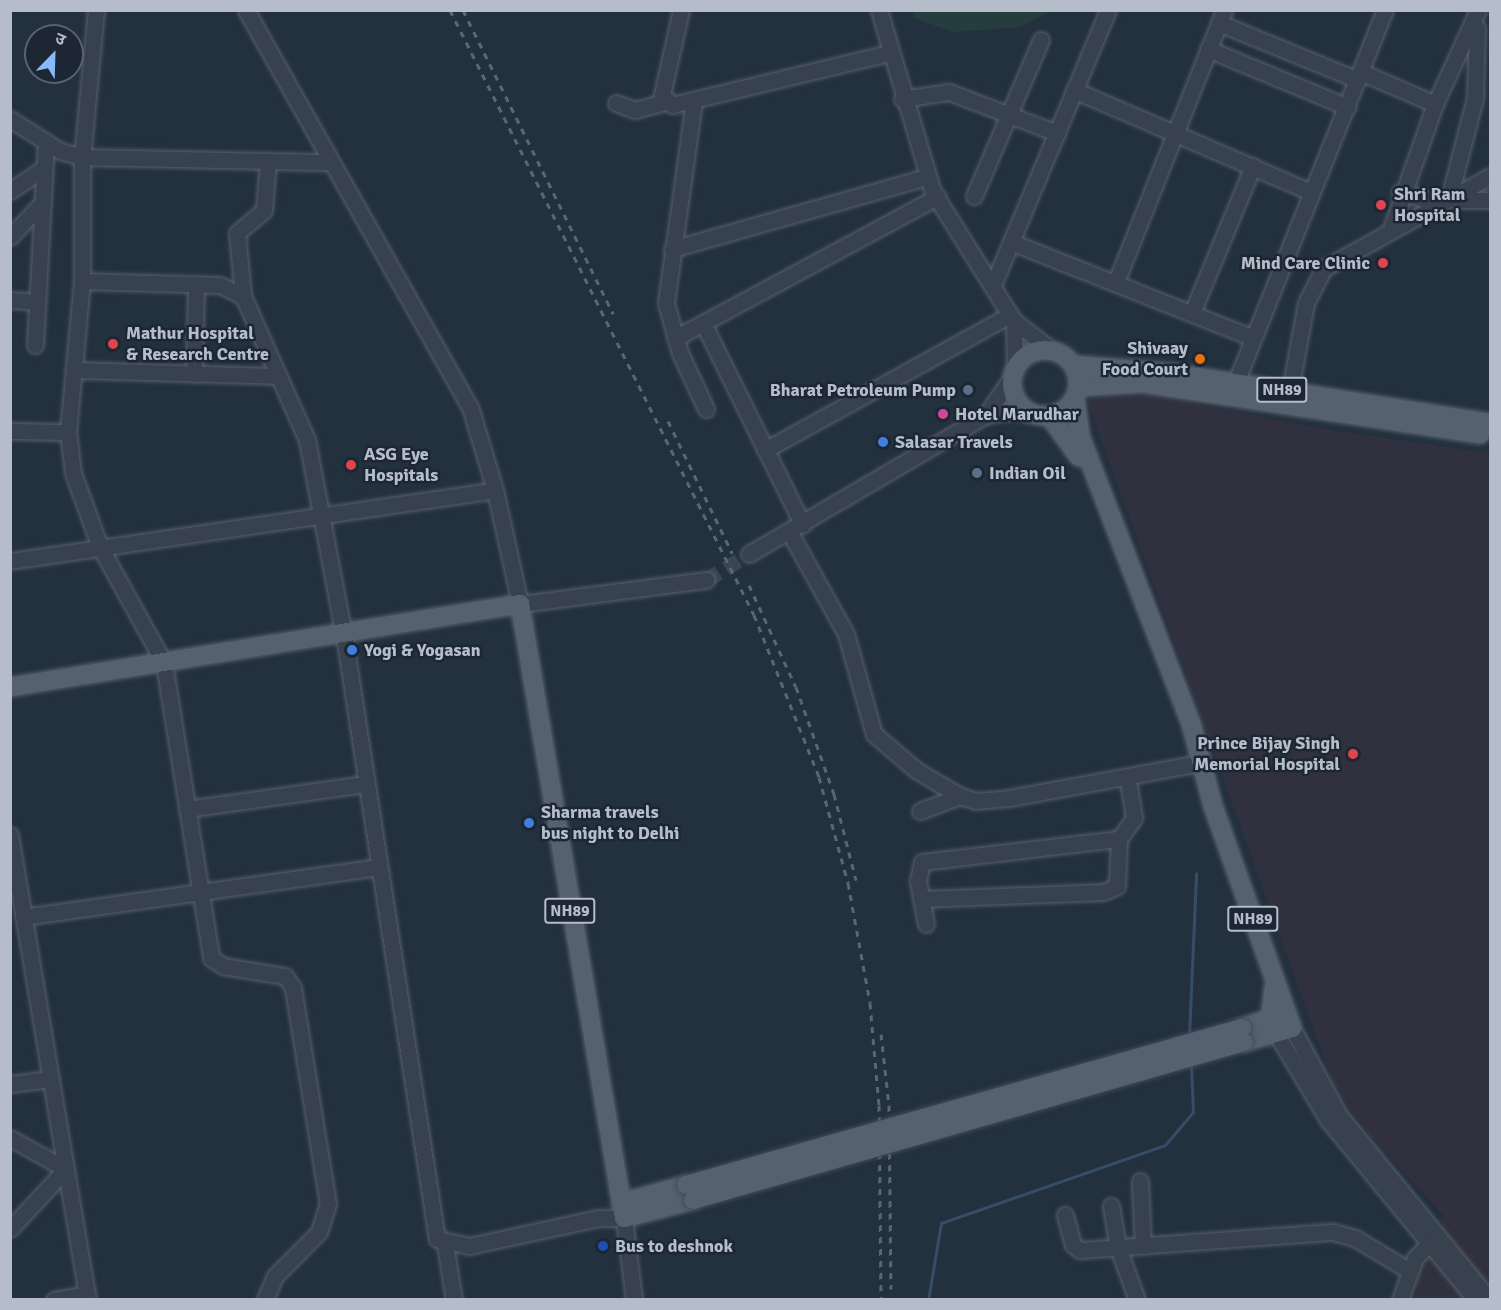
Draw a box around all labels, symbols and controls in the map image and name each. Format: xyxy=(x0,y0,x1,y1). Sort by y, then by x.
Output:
north arrow xyxy=(24,24,84,84)
text: उ xyxy=(52,28,68,50)
place label: Shri Ram Hospital xyxy=(1394,184,1465,226)
marker: Shri Ram Hospital xyxy=(1372,196,1390,214)
place label: Mind Care Clinic xyxy=(1241,252,1370,274)
marker: Mind Care Clinic xyxy=(1374,254,1392,272)
place label: Mathur Hospital & Research Centre xyxy=(126,323,269,366)
marker: Mathur Hospital & Research Centre xyxy=(104,335,122,353)
place label: Shivaay Food Court xyxy=(1102,338,1188,380)
marker: Shivaay Food Court xyxy=(1193,352,1207,366)
road number: NH89 xyxy=(1255,377,1309,403)
place label: Bharat Petroleum Pump xyxy=(770,379,956,401)
marker: Bharat Petroleum Pump xyxy=(961,383,975,397)
place label: Hotel Marudhar xyxy=(955,403,1079,425)
marker: Hotel Marudhar xyxy=(936,407,950,421)
place label: Salasar Travels xyxy=(895,431,1013,453)
marker: Salasar Travels xyxy=(876,435,890,449)
place label: ASG Eye Hospitals xyxy=(364,444,438,486)
marker: ASG Eye Hospitals xyxy=(342,456,360,474)
place label: Indian Oil xyxy=(989,462,1066,484)
marker: Indian Oil xyxy=(970,466,984,480)
place label: Yogi & Yogasan xyxy=(364,639,481,661)
marker: Yogi & Yogasan xyxy=(345,643,359,657)
place label: Prince Bijay Singh Memorial Hospital xyxy=(1194,733,1340,776)
marker: Prince Bijay Singh Memorial Hospital xyxy=(1344,745,1362,763)
place label: Sharma travels bus night to Delhi xyxy=(541,802,679,844)
marker: Sharma travels bus night to Delhi xyxy=(522,816,536,830)
road number: NH89 xyxy=(543,898,597,924)
road number: NH89 xyxy=(1226,906,1280,932)
place label: Bus to deshnok xyxy=(615,1235,733,1257)
marker: Bus to deshnok xyxy=(596,1239,610,1253)

